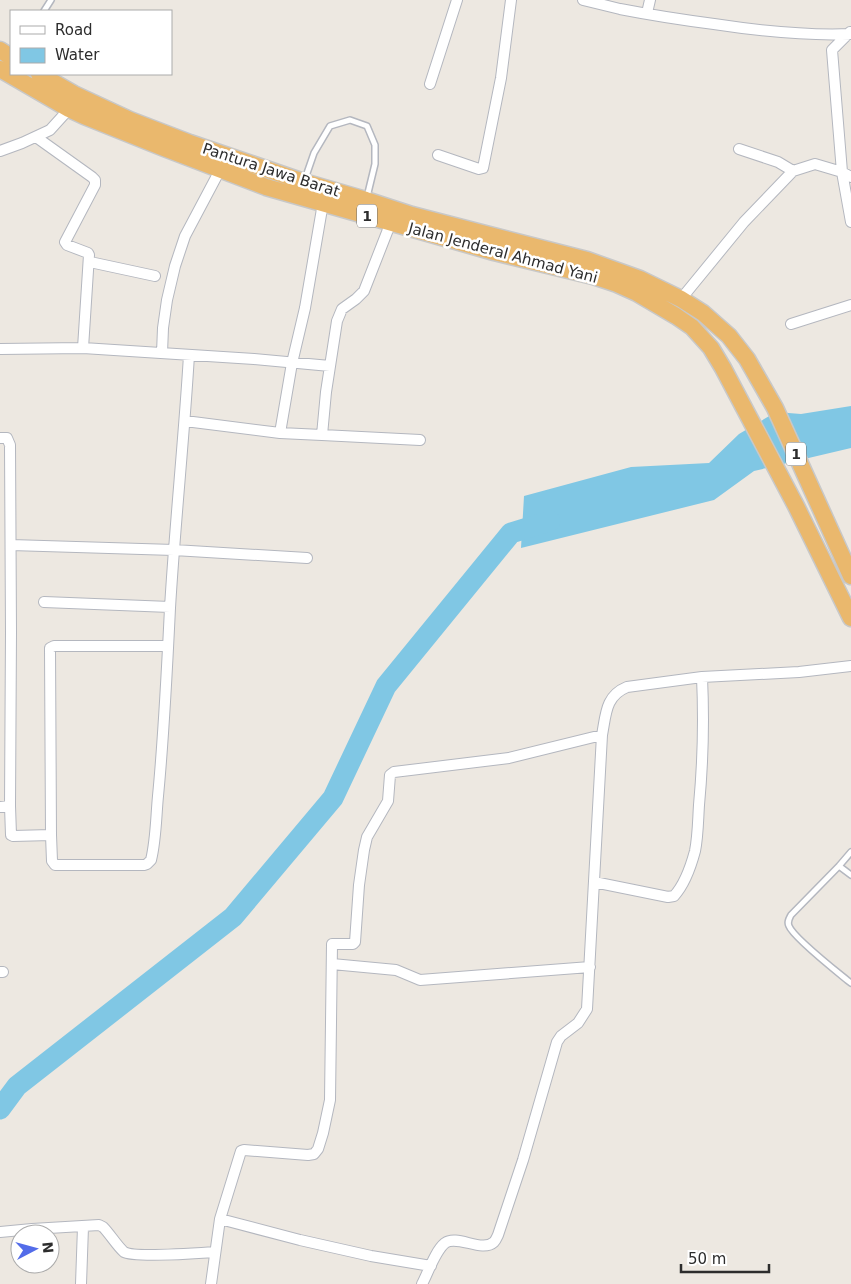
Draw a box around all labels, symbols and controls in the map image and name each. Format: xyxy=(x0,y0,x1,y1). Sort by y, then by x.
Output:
legend xyxy=(10,10,172,75)
text: Road xyxy=(55,21,93,39)
text: Water xyxy=(55,46,100,64)
street label: Pantura Jawa Barat xyxy=(200,139,342,201)
road number: 1 xyxy=(357,205,377,228)
street label: Jalan Jenderal Ahmad Yani xyxy=(405,219,600,287)
road number: 1 xyxy=(786,442,806,466)
north arrow xyxy=(10,1224,60,1274)
text: N xyxy=(39,1241,56,1254)
scale bar xyxy=(681,1242,768,1274)
text: 50 m xyxy=(688,1250,726,1268)

